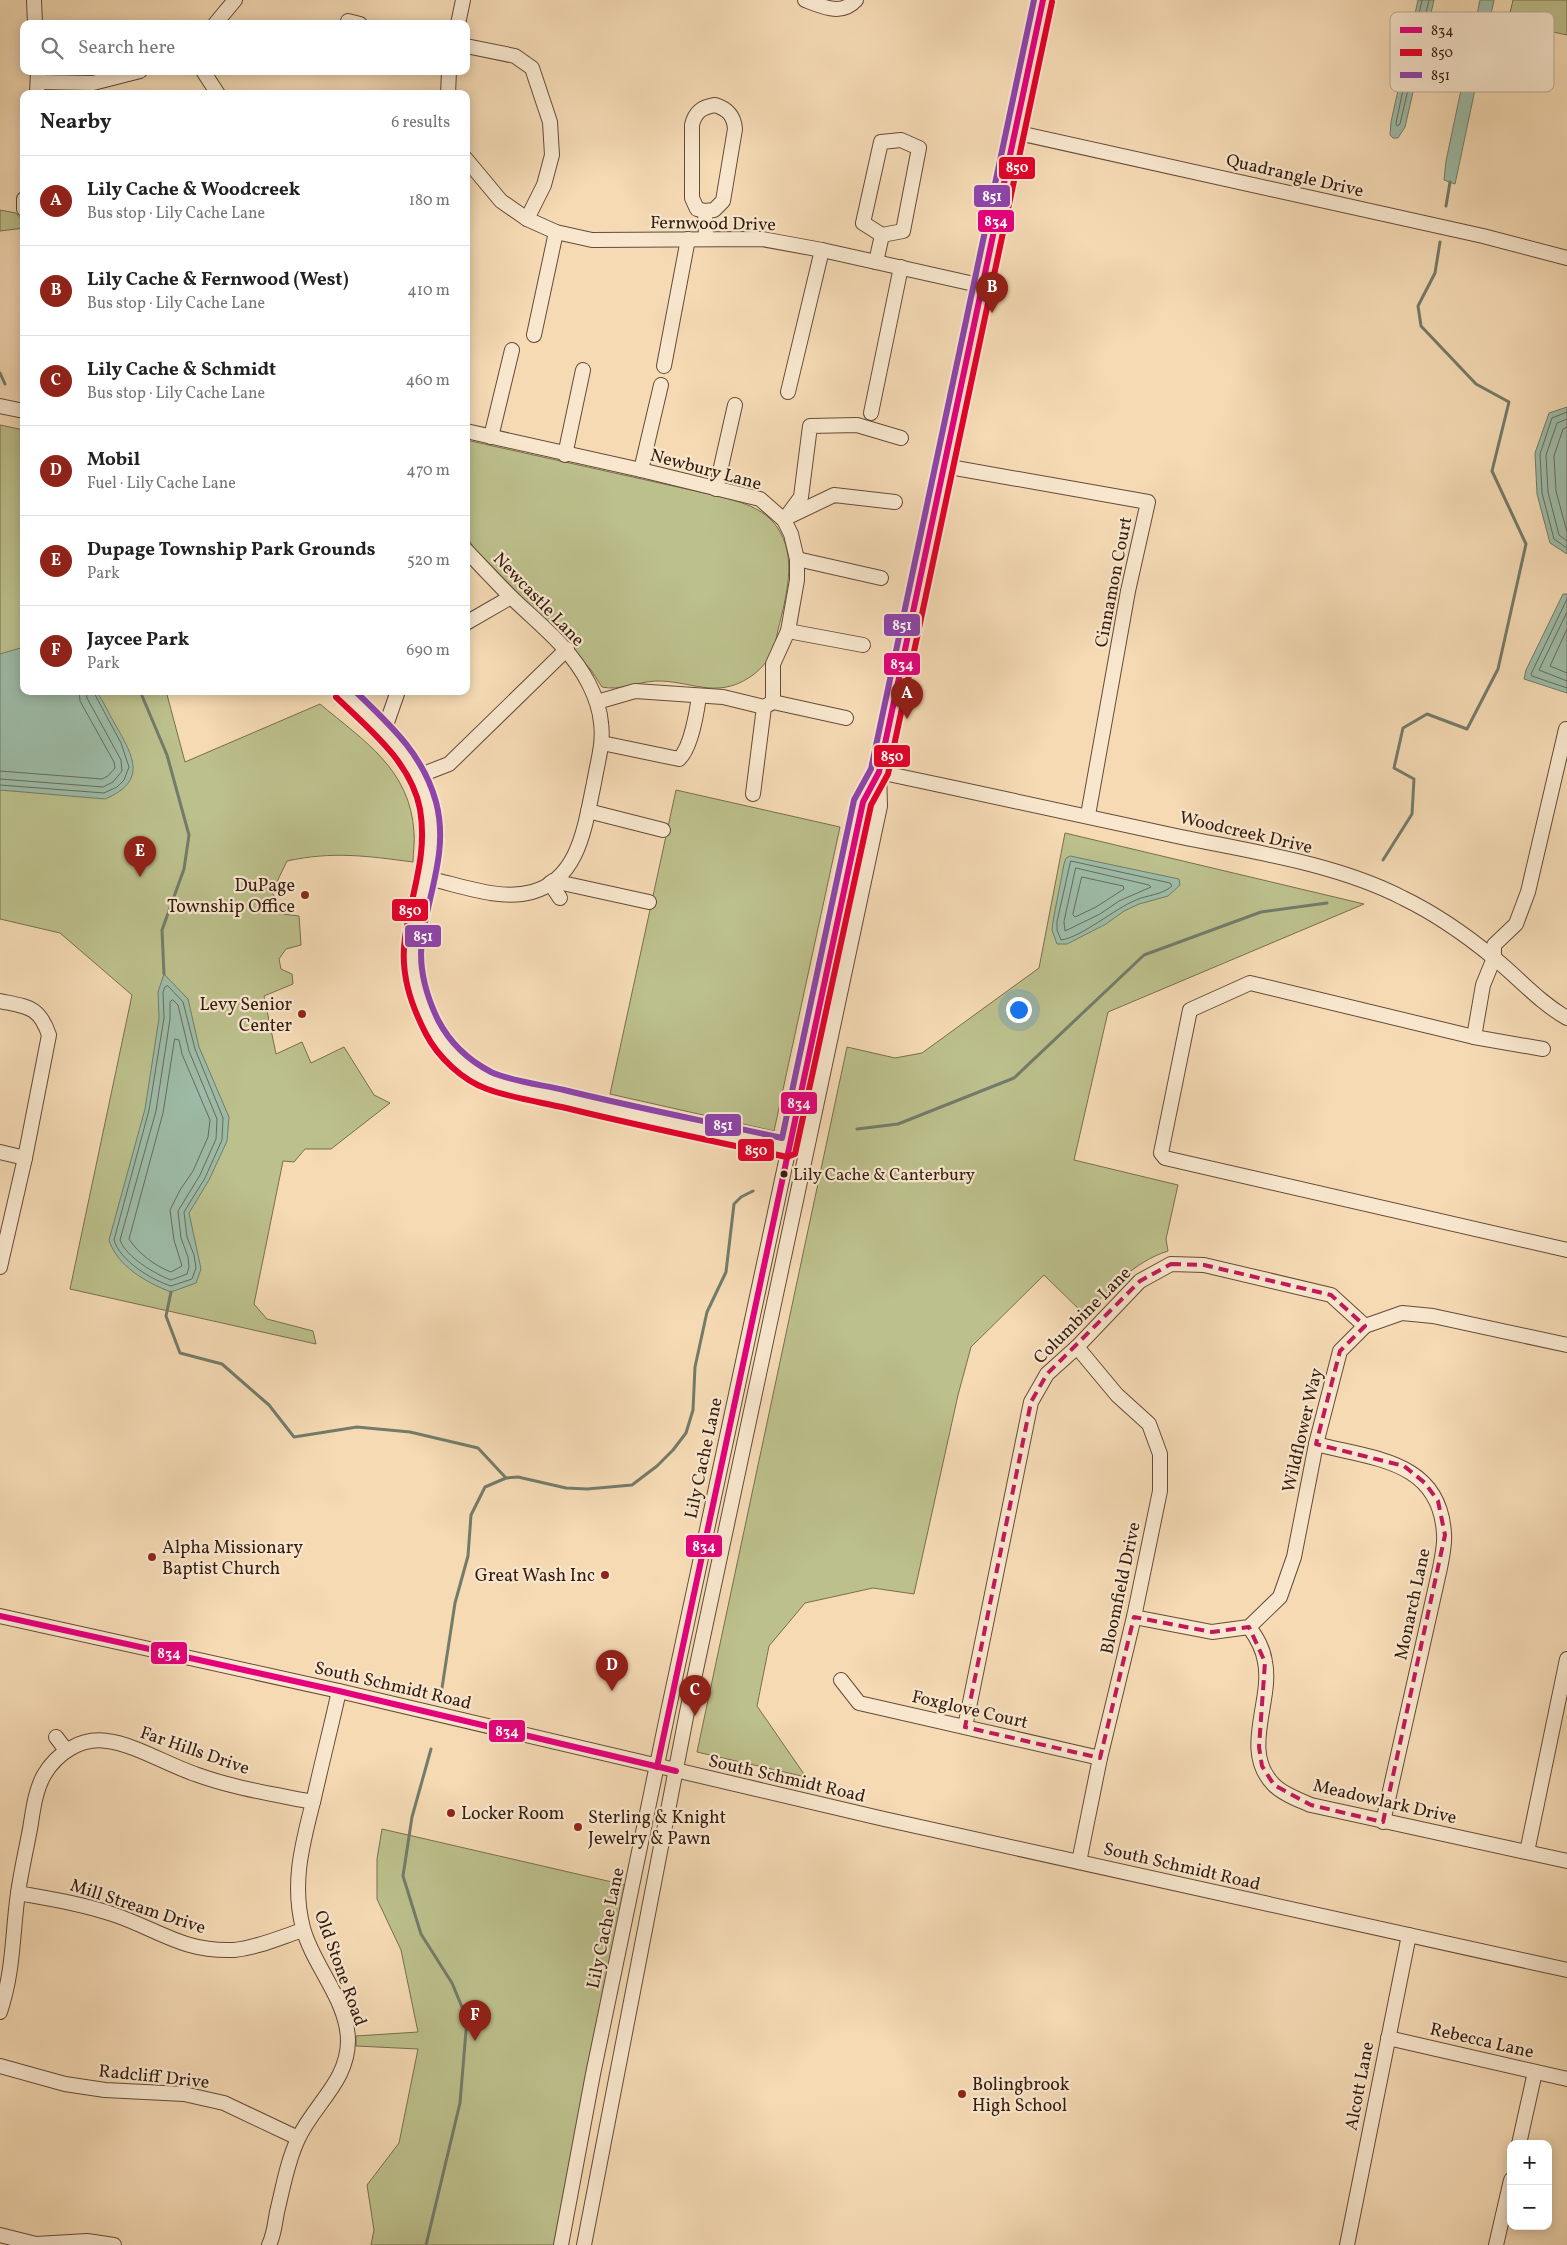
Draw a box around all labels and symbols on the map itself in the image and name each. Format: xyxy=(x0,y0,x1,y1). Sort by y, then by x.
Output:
legend xyxy=(1390,12,1554,92)
text: 834 xyxy=(1431,22,1454,41)
text: 850 xyxy=(1431,44,1453,63)
text: 851 xyxy=(1431,67,1450,86)
street label: Quadrangle Drive xyxy=(1223,148,1366,204)
line badge: 850 xyxy=(998,156,1036,180)
text: 850 xyxy=(1006,159,1029,178)
line badge: 851 xyxy=(973,184,1011,208)
text: 851 xyxy=(982,188,1002,207)
line badge: 834 xyxy=(977,209,1015,233)
street label: Fernwood Drive xyxy=(650,211,776,238)
text: 834 xyxy=(984,213,1008,232)
pin: B xyxy=(976,272,1008,313)
street label: Newbury Lane xyxy=(647,444,764,497)
street label: Cinnamon Court xyxy=(1090,515,1139,650)
street label: Newcastle Lane xyxy=(486,547,589,653)
line badge: 851 xyxy=(883,613,921,637)
text: 851 xyxy=(892,617,912,636)
line badge: 834 xyxy=(883,652,921,676)
text: 834 xyxy=(890,656,914,675)
pin: A xyxy=(891,678,923,719)
line badge: 850 xyxy=(873,744,911,768)
text: 850 xyxy=(881,748,904,767)
street label: Woodcreek Drive xyxy=(1177,806,1315,861)
pin: E xyxy=(124,836,156,877)
place label: DuPage Township Office xyxy=(167,874,295,920)
marker: DuPage Township Office xyxy=(299,889,311,901)
line badge: 850 xyxy=(391,898,429,922)
text: 850 xyxy=(399,902,422,921)
line badge: 851 xyxy=(404,924,442,948)
text: 851 xyxy=(413,928,433,947)
place label: Levy Senior Center xyxy=(200,993,292,1039)
your location xyxy=(1006,997,1032,1023)
marker: Levy Senior Center xyxy=(296,1008,308,1020)
line badge: 834 xyxy=(780,1091,818,1115)
text: 834 xyxy=(787,1095,811,1114)
line badge: 851 xyxy=(704,1113,742,1137)
text: 851 xyxy=(713,1117,733,1136)
line badge: 850 xyxy=(737,1138,775,1162)
text: 850 xyxy=(745,1142,768,1161)
place label: Lily Cache & Canterbury xyxy=(793,1164,975,1187)
marker: Lily Cache & Canterbury xyxy=(779,1169,789,1179)
street label: Columbine Lane xyxy=(1029,1262,1138,1371)
street label: Wildflower Way xyxy=(1277,1365,1330,1495)
street label: Lily Cache Lane xyxy=(679,1395,730,1521)
street label: Bloomfield Drive xyxy=(1095,1520,1148,1657)
line badge: 834 xyxy=(685,1534,723,1558)
place label: Alpha Missionary Baptist Church xyxy=(162,1536,303,1582)
text: 834 xyxy=(692,1538,716,1557)
street label: Monarch Lane xyxy=(1389,1546,1437,1662)
marker: Alpha Missionary Baptist Church xyxy=(146,1551,158,1563)
place label: Great Wash Inc xyxy=(475,1564,595,1589)
marker: Great Wash Inc xyxy=(599,1569,611,1581)
line badge: 834 xyxy=(150,1641,188,1665)
text: 834 xyxy=(157,1645,181,1664)
pin: D xyxy=(596,1650,628,1691)
street label: South Schmidt Road xyxy=(312,1656,474,1717)
pin: C xyxy=(679,1675,711,1716)
street label: Foxglove Court xyxy=(909,1685,1030,1736)
line badge: 834 xyxy=(488,1719,526,1743)
street label: Far Hills Drive xyxy=(136,1721,253,1782)
text: 834 xyxy=(495,1723,519,1742)
street label: South Schmidt Road xyxy=(706,1749,868,1810)
street label: Meadowlark Drive xyxy=(1310,1774,1459,1831)
place label: Locker Room xyxy=(461,1802,565,1827)
place label: Sterling & Knight Jewelry & Pawn xyxy=(588,1806,726,1852)
marker: Locker Room xyxy=(445,1807,457,1819)
marker: Sterling & Knight Jewelry & Pawn xyxy=(572,1821,584,1833)
street label: South Schmidt Road xyxy=(1101,1837,1263,1898)
street label: Lily Cache Lane xyxy=(581,1865,632,1991)
street label: Mill Stream Drive xyxy=(66,1874,209,1941)
street label: Old Stone Road xyxy=(307,1907,372,2030)
pin: F xyxy=(459,2000,491,2041)
street label: Rebecca Lane xyxy=(1427,2017,1536,2066)
street label: Alcott Lane xyxy=(1340,2040,1381,2133)
street label: Radcliff Drive xyxy=(97,2059,210,2096)
place label: Bolingbrook High School xyxy=(972,2073,1070,2119)
marker: Bolingbrook High School xyxy=(956,2088,968,2100)

